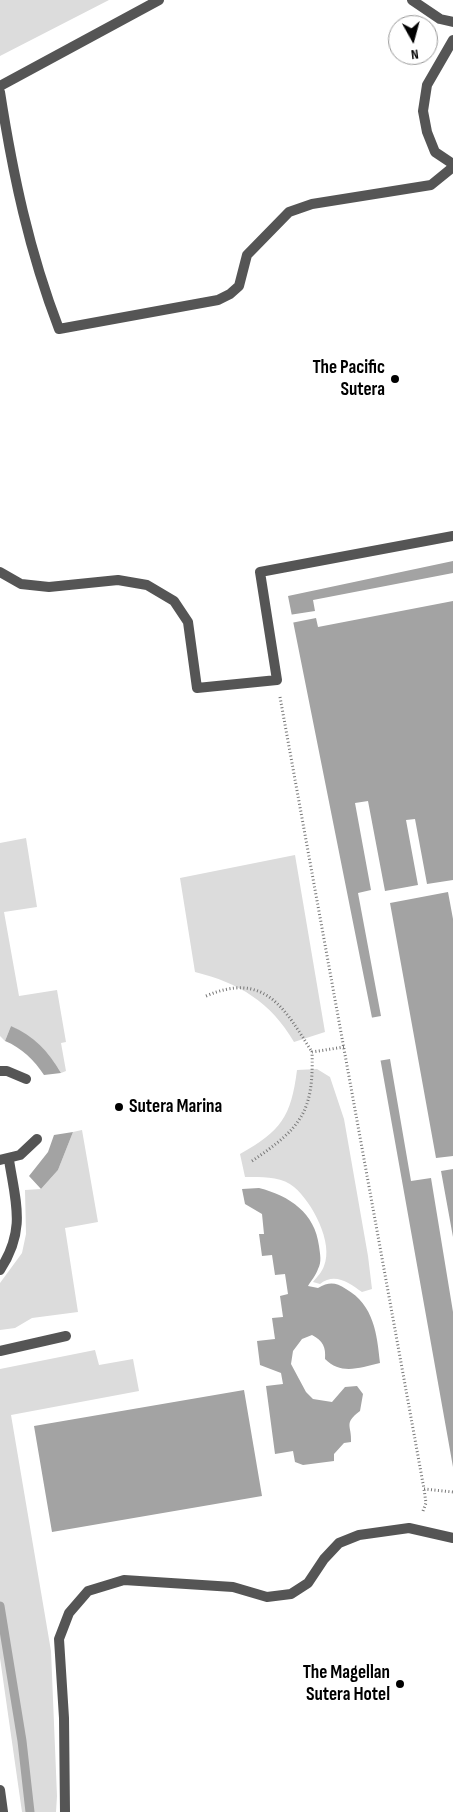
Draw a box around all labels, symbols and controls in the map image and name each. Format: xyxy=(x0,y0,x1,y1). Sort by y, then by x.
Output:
north arrow xyxy=(388,15,438,65)
text: N xyxy=(410,45,420,63)
place label: The Pacific Sutera xyxy=(312,357,385,401)
marker: The Pacific Sutera xyxy=(389,373,401,385)
place label: Sutera Marina xyxy=(129,1096,222,1118)
marker: Sutera Marina xyxy=(113,1101,125,1113)
place label: The Magellan Sutera Hotel xyxy=(303,1662,390,1706)
marker: The Magellan Sutera Hotel xyxy=(394,1678,406,1690)

